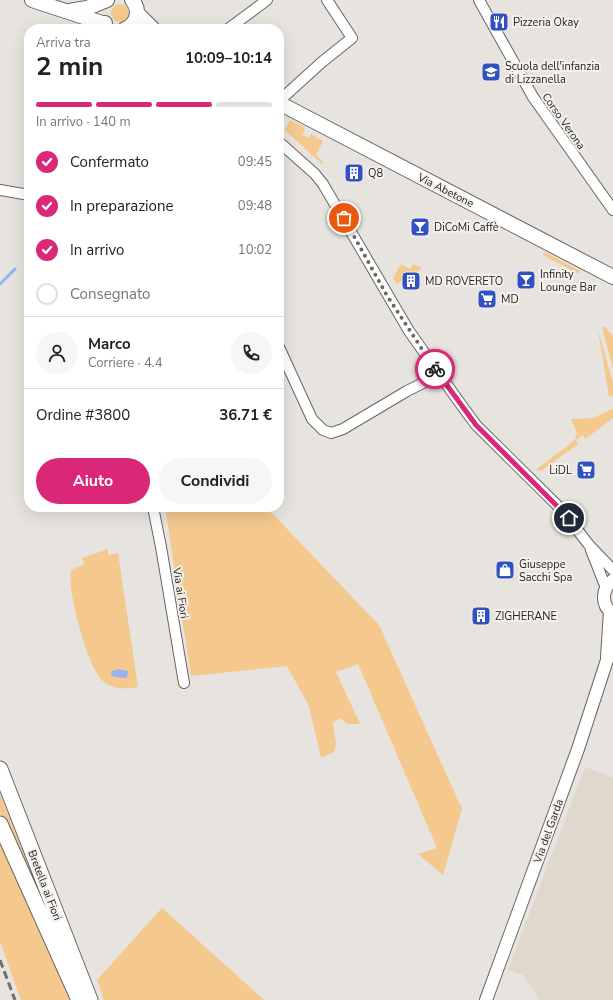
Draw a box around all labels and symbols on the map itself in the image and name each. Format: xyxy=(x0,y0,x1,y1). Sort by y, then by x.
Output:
restaurant icon: Pizzeria Okay xyxy=(488,11,510,33)
place label: Pizzeria Okay xyxy=(513,15,579,30)
place label: Scuola dell'infanzia di Lizzanella xyxy=(505,59,600,87)
school or university icon: Scuola dell'infanzia di Lizzanella xyxy=(480,61,502,83)
street label: Corso Verona xyxy=(538,90,589,153)
building icon: Q8 xyxy=(343,162,365,184)
place label: Q8 xyxy=(368,166,383,181)
street label: Via Abetone xyxy=(414,169,477,211)
pin xyxy=(327,201,361,235)
bar icon: DiCoMi Caffè xyxy=(409,216,431,238)
place label: DiCoMi Caffè xyxy=(434,220,499,235)
place label: Infinity Lounge Bar xyxy=(540,267,597,295)
bar icon: Infinity Lounge Bar xyxy=(515,269,537,291)
building icon: MD ROVERETO xyxy=(400,270,422,292)
place label: MD ROVERETO xyxy=(425,274,503,289)
supermarket icon: MD xyxy=(476,288,498,310)
place label: MD xyxy=(501,292,519,307)
courier xyxy=(415,349,455,389)
supermarket icon: LiDL xyxy=(575,459,597,481)
place label: LiDL xyxy=(549,463,572,478)
pin xyxy=(552,501,586,535)
place label: Giuseppe Sacchi Spa xyxy=(519,557,572,585)
shop icon: Giuseppe Sacchi Spa xyxy=(494,559,516,581)
street label: Via ai Fiori xyxy=(169,566,192,620)
building icon: ZIGHERANE xyxy=(470,605,492,627)
place label: ZIGHERANE xyxy=(495,609,557,624)
street label: Via del Garda xyxy=(530,797,567,866)
street label: Bretella ai Fiori xyxy=(24,848,65,923)

